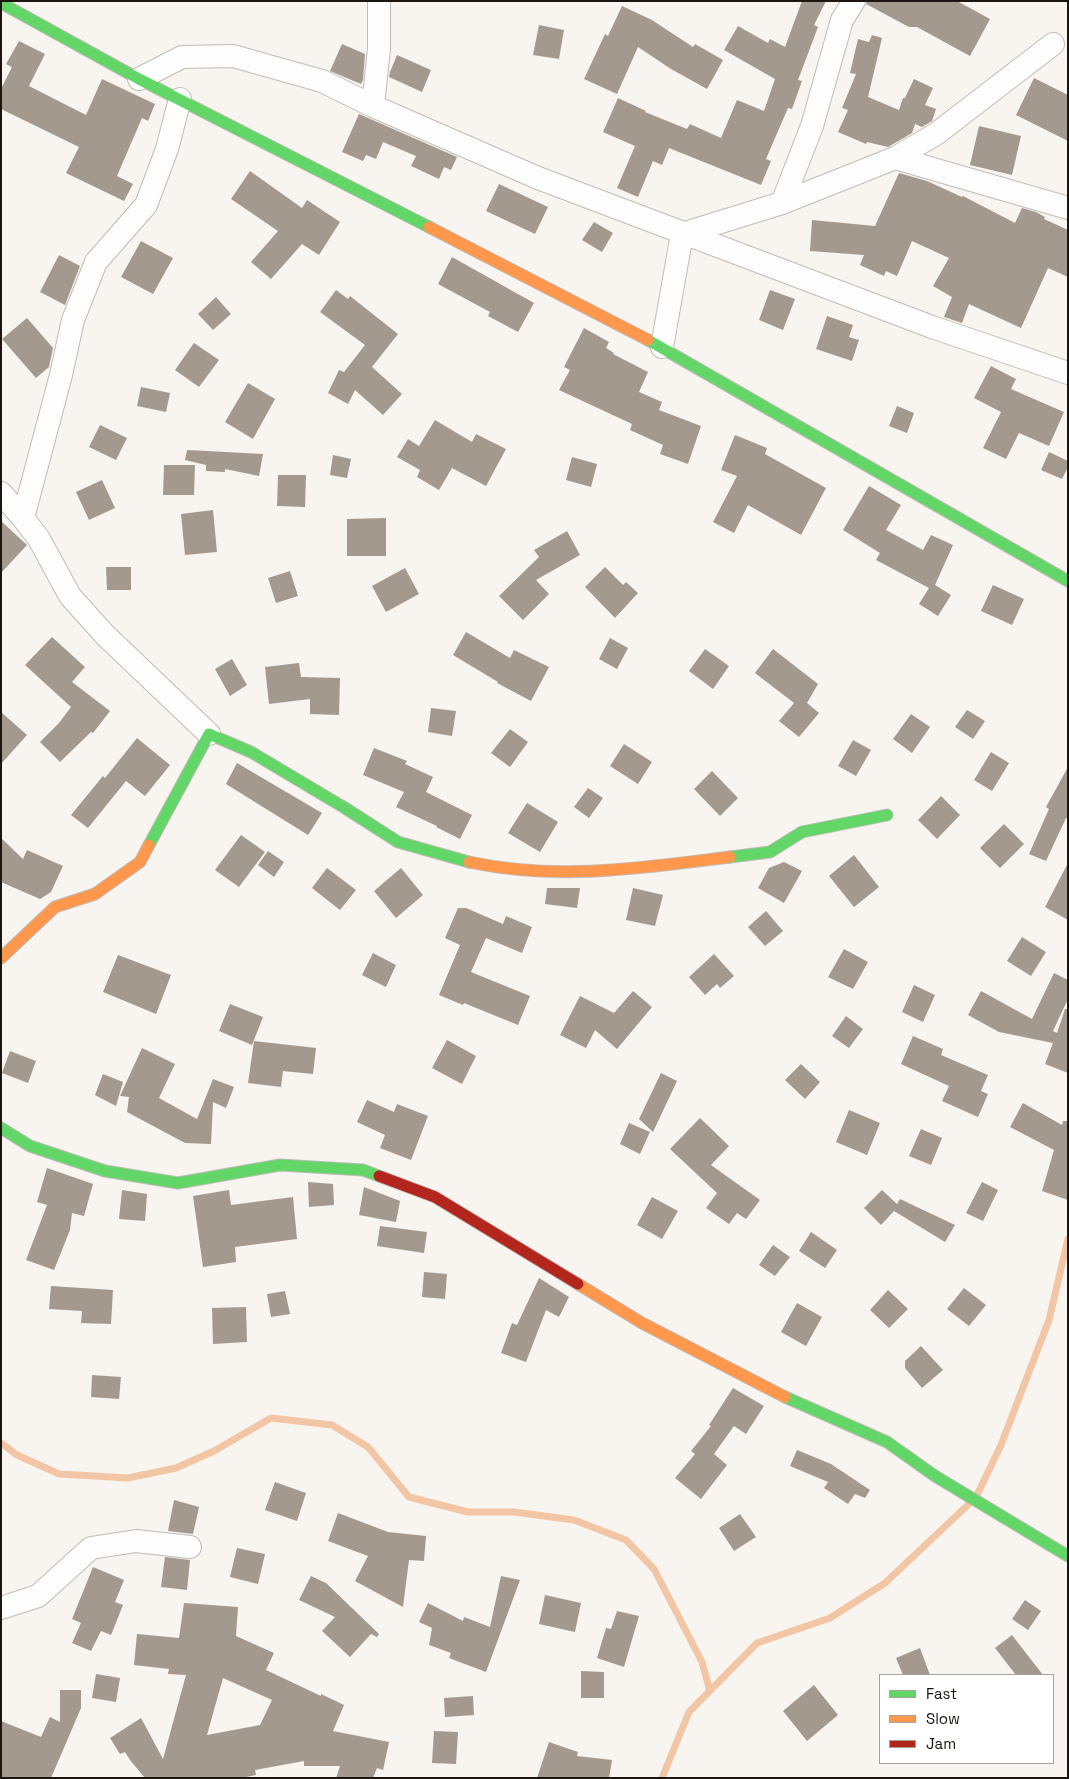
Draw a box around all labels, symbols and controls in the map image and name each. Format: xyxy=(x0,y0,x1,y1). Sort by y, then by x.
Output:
legend xyxy=(879,1674,1054,1764)
text: Fast xyxy=(926,1684,957,1703)
text: Slow xyxy=(926,1709,960,1728)
text: Jam xyxy=(926,1734,956,1753)

